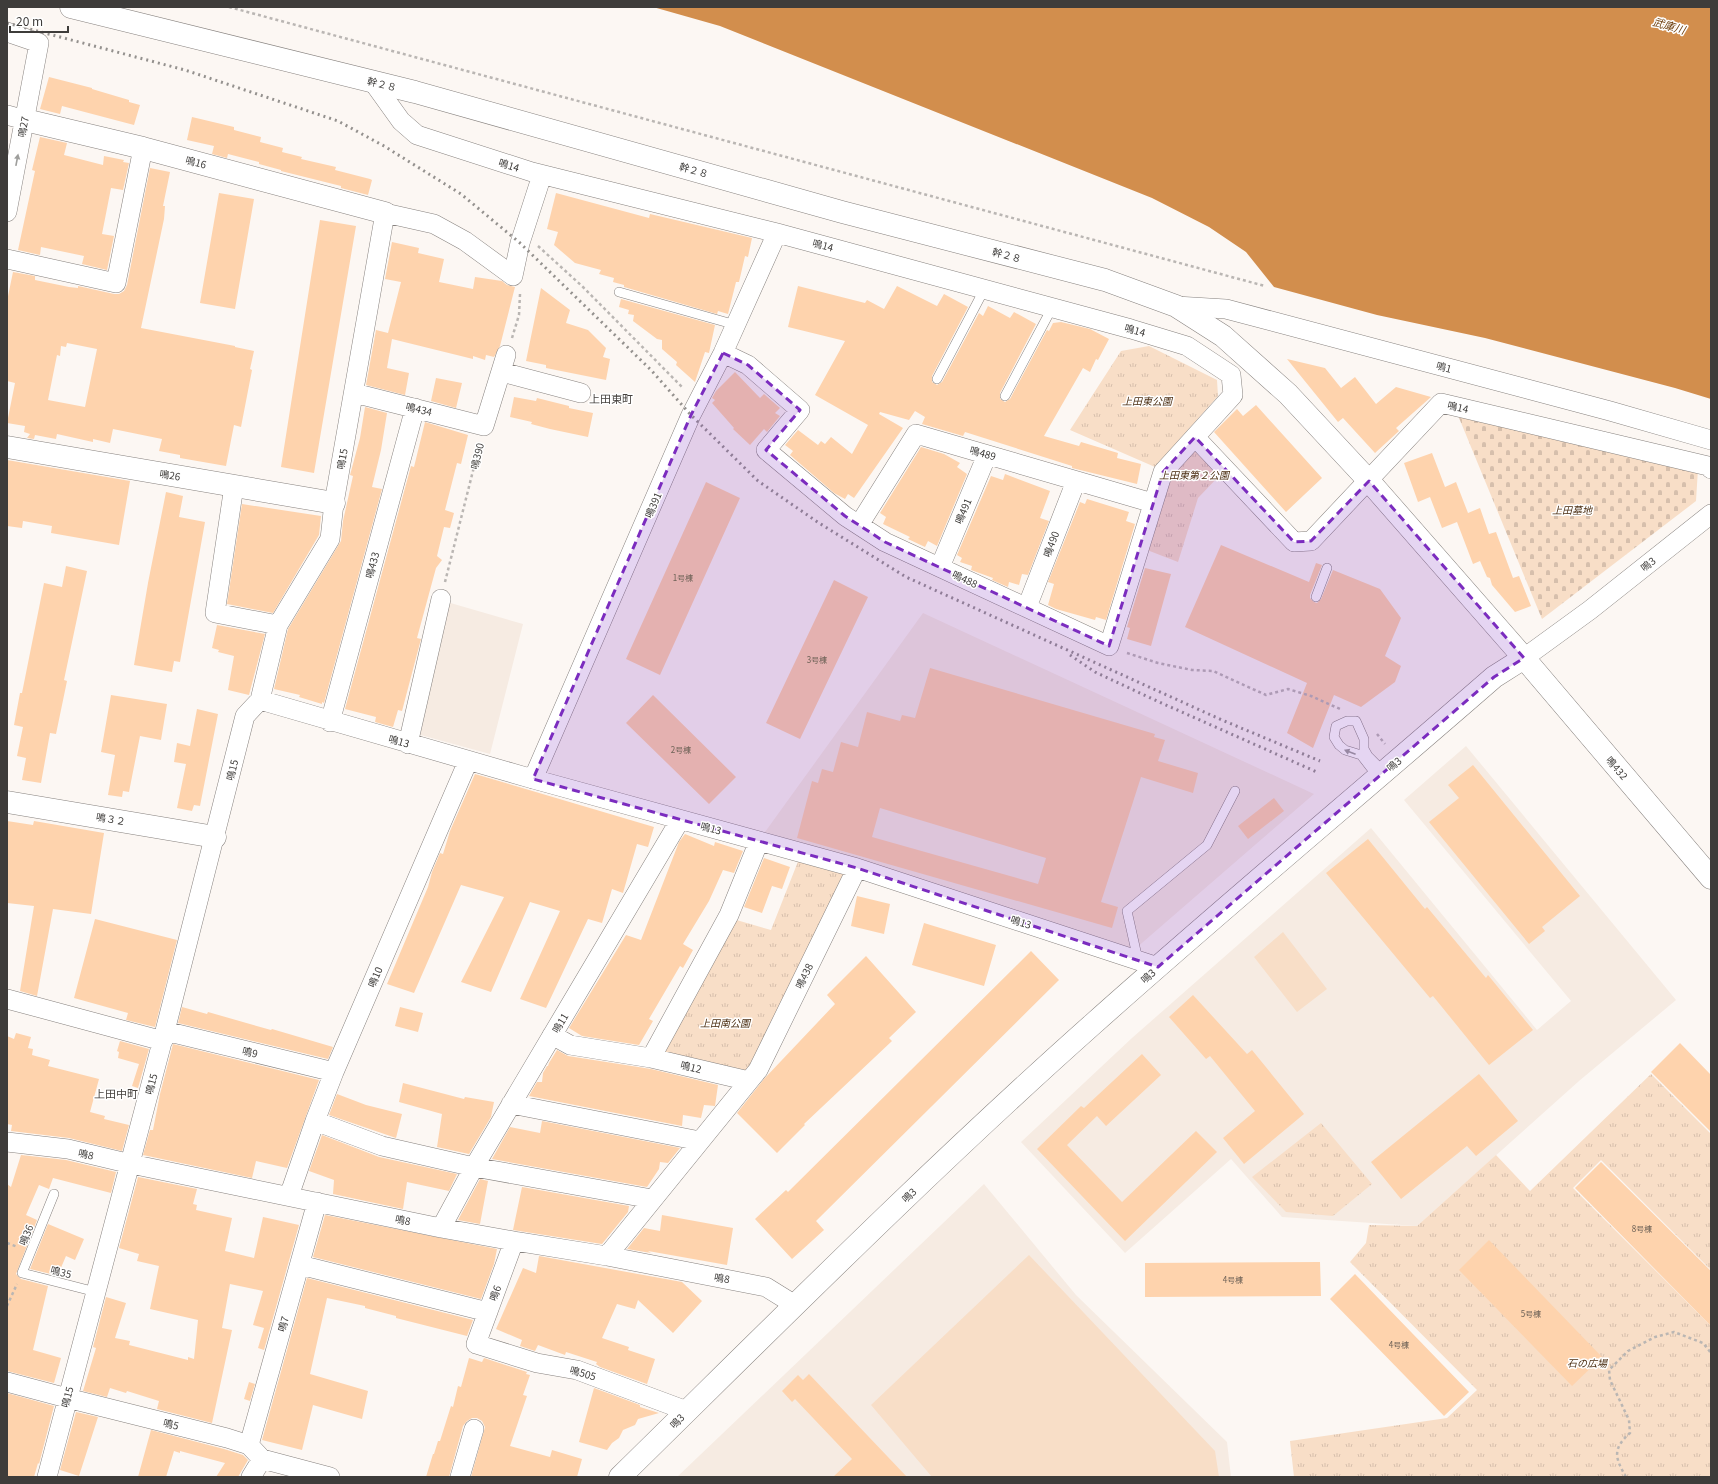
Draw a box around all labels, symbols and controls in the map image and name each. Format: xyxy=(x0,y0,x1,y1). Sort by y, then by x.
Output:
scale bar xyxy=(10,8,68,34)
text: 20 m xyxy=(16,12,43,29)
water label: 武庫川 xyxy=(1651,13,1688,38)
street label: 幹２８ xyxy=(366,73,398,94)
street label: 鳴27 xyxy=(13,115,32,139)
street label: 鳴16 xyxy=(184,152,209,172)
one-way arrow xyxy=(14,154,20,166)
street label: 鳴14 xyxy=(497,154,522,175)
street label: 幹２８ xyxy=(678,158,711,181)
street label: 鳴14 xyxy=(811,235,836,255)
street label: 幹２８ xyxy=(991,243,1024,266)
street label: 鳴14 xyxy=(1123,319,1148,340)
street label: 鳴1 xyxy=(1435,357,1454,376)
district label: 上田東町 xyxy=(589,390,633,406)
park label: 上田東公園 xyxy=(1122,393,1174,408)
street label: 鳴14 xyxy=(1446,397,1471,416)
street label: 鳴434 xyxy=(404,398,434,419)
street label: 鳴390 xyxy=(466,441,487,471)
street label: 鳴489 xyxy=(968,442,998,464)
street label: 鳴15 xyxy=(332,447,351,471)
street label: 鳴26 xyxy=(158,465,182,484)
park label: 上田東第２公園 xyxy=(1159,467,1231,482)
street label: 鳴391 xyxy=(640,490,665,520)
street label: 鳴491 xyxy=(950,496,975,526)
park label: 上田墓地 xyxy=(1552,502,1593,517)
street label: 鳴490 xyxy=(1039,528,1062,559)
street label: 鳴433 xyxy=(361,550,382,580)
street label: 鳴3 xyxy=(1637,553,1658,574)
street label: 鳴488 xyxy=(950,566,981,591)
house number: 1号棟 xyxy=(673,572,693,583)
house number: 3号棟 xyxy=(807,654,827,665)
street label: 鳴13 xyxy=(387,730,411,751)
house number: 2号棟 xyxy=(671,744,691,755)
one-way arrow xyxy=(1344,748,1356,754)
street label: 鳴3 xyxy=(1383,753,1404,774)
street label: 鳴432 xyxy=(1603,753,1632,783)
street label: 鳴15 xyxy=(222,757,241,782)
street label: 鳴３２ xyxy=(95,809,127,828)
street label: 鳴13 xyxy=(699,818,723,837)
street label: 鳴13 xyxy=(1009,911,1034,932)
street label: 鳴438 xyxy=(791,960,816,991)
street label: 鳴10 xyxy=(364,964,386,989)
street label: 鳴3 xyxy=(1137,965,1158,986)
street label: 鳴11 xyxy=(548,1010,571,1036)
park label: 上田南公園 xyxy=(700,1015,752,1030)
street label: 鳴9 xyxy=(241,1042,260,1061)
street label: 鳴12 xyxy=(679,1057,704,1076)
street label: 鳴15 xyxy=(141,1071,161,1096)
district label: 上田中町 xyxy=(94,1085,138,1101)
street label: 鳴8 xyxy=(77,1144,96,1163)
street label: 鳴3 xyxy=(898,1184,919,1205)
street label: 鳴8 xyxy=(394,1211,413,1229)
street label: 鳴36 xyxy=(15,1222,37,1247)
house number: 8号棟 xyxy=(1632,1223,1652,1234)
street label: 鳴35 xyxy=(49,1262,74,1281)
street label: 鳴8 xyxy=(713,1269,732,1286)
house number: 4号棟 xyxy=(1223,1274,1243,1285)
street label: 鳴6 xyxy=(485,1283,504,1303)
house number: 5号棟 xyxy=(1521,1308,1541,1319)
street label: 鳴7 xyxy=(273,1314,292,1333)
house number: 4号棟 xyxy=(1389,1339,1409,1350)
park label: 石の広場 xyxy=(1567,1355,1608,1370)
street label: 鳴505 xyxy=(568,1361,599,1384)
street label: 鳴15 xyxy=(57,1384,77,1409)
street label: 鳴3 xyxy=(666,1410,687,1431)
street label: 鳴5 xyxy=(162,1414,181,1433)

